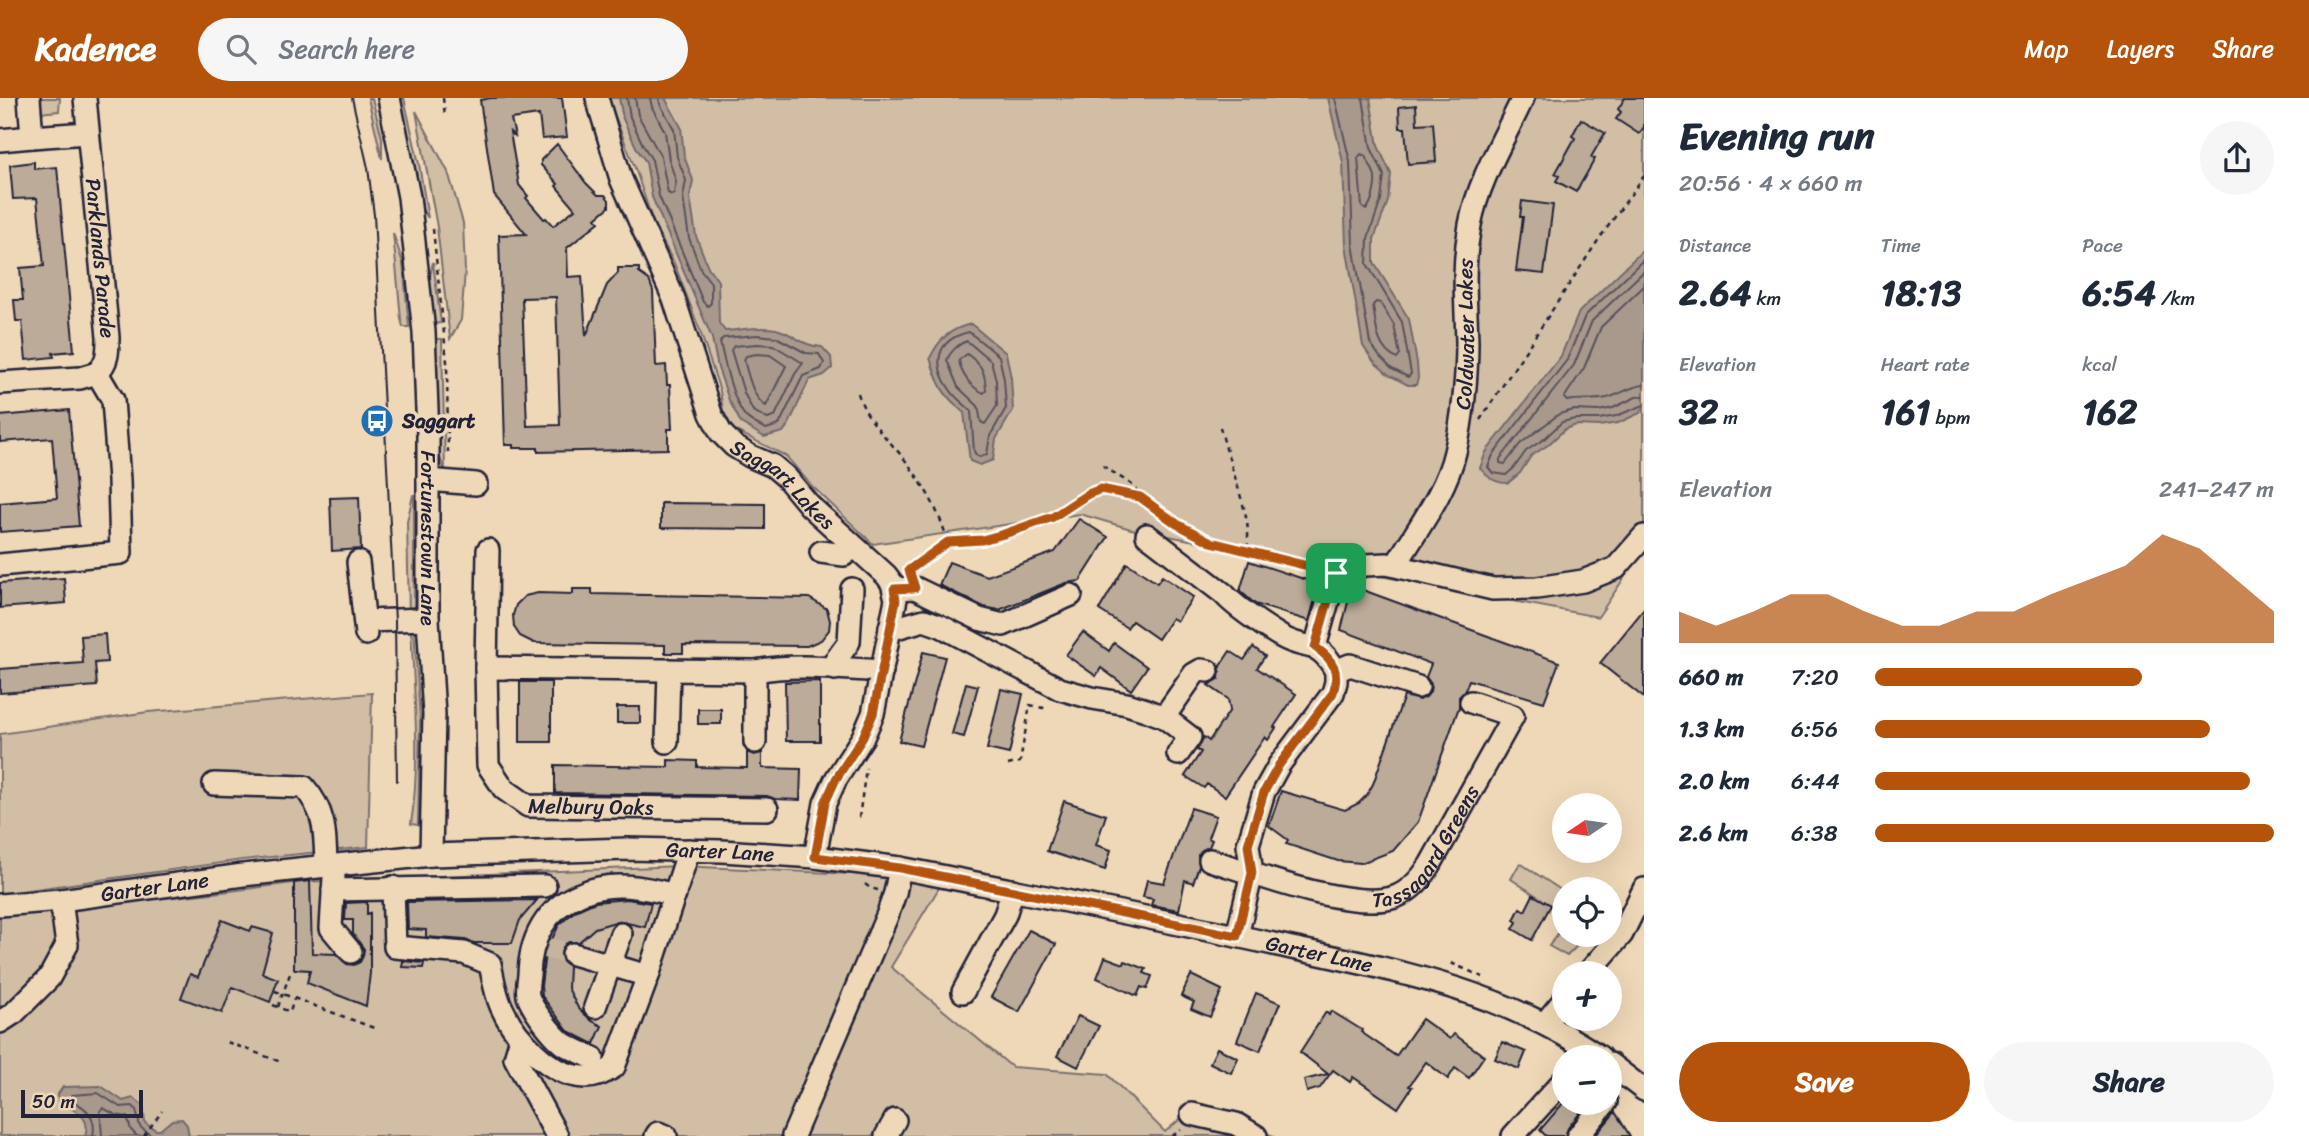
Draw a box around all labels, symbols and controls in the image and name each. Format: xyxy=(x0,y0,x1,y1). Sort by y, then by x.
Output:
search box xyxy=(198,18,688,81)
text: Kadence xyxy=(35,20,156,78)
text: Search here xyxy=(278,26,415,72)
text: Map xyxy=(2024,28,2069,70)
text: Layers xyxy=(2107,28,2174,70)
text: Share xyxy=(2212,28,2274,70)
icon: search xyxy=(222,30,260,68)
text: Evening run xyxy=(1679,103,1875,170)
button: share xyxy=(2200,121,2274,195)
text: 20:56 · 4 × 660 m xyxy=(1679,163,1862,204)
street label: Parklands Parade xyxy=(74,177,127,340)
text: Distance xyxy=(1679,229,1751,262)
text: Time xyxy=(1881,229,1921,262)
text: Pace xyxy=(2082,229,2123,262)
street label: Coldwater Lakes xyxy=(1444,257,1486,412)
text: 2.64 xyxy=(1679,262,1752,324)
text: 18:13 xyxy=(1881,262,1962,324)
text: 6:54 xyxy=(2082,262,2156,324)
text: km xyxy=(1752,282,1781,315)
text: /km xyxy=(2156,282,2195,315)
text: Elevation xyxy=(1679,348,1756,381)
text: Heart rate xyxy=(1881,348,1970,381)
text: kcal xyxy=(2082,348,2117,381)
text: 32 xyxy=(1679,381,1718,443)
text: 161 xyxy=(1881,381,1931,443)
text: 162 xyxy=(2082,381,2137,443)
text: m xyxy=(1718,401,1738,434)
text: bpm xyxy=(1931,401,1971,434)
bus stop icon: Saggart xyxy=(358,402,396,440)
place label: Saggart xyxy=(401,402,476,440)
street label: Saggart Lakes xyxy=(722,429,844,540)
street label: Fortunestown Lane xyxy=(409,450,447,627)
text: Elevation xyxy=(1679,469,1772,510)
text: 241–247 m xyxy=(2159,469,2274,510)
pin xyxy=(1306,543,1366,603)
icon: arrive xyxy=(1317,554,1355,592)
text: 660 m xyxy=(1679,657,1743,698)
text: 7:20 xyxy=(1791,657,1839,698)
text: 1.3 km xyxy=(1679,709,1744,750)
text: 6:56 xyxy=(1791,709,1838,750)
text: 2.0 km xyxy=(1679,761,1750,802)
text: 6:44 xyxy=(1791,761,1840,802)
street label: Tassagard Greens xyxy=(1371,777,1490,919)
street label: Melbury Oaks xyxy=(528,787,654,827)
north arrow xyxy=(1552,793,1622,863)
map controls xyxy=(1552,793,1622,1115)
text: 2.6 km xyxy=(1679,813,1748,854)
text: 6:38 xyxy=(1791,813,1838,854)
street label: Garter Lane xyxy=(665,831,776,873)
street label: Garter Lane xyxy=(98,861,212,913)
button: locate xyxy=(1552,877,1622,947)
street label: Garter Lane xyxy=(1262,924,1377,984)
button: + xyxy=(1552,961,1622,1031)
button: Save xyxy=(1679,1042,1970,1122)
button: Share xyxy=(1984,1042,2274,1122)
button: − xyxy=(1552,1045,1622,1115)
text: 50 m xyxy=(32,1085,75,1118)
scale bar xyxy=(21,1087,144,1119)

